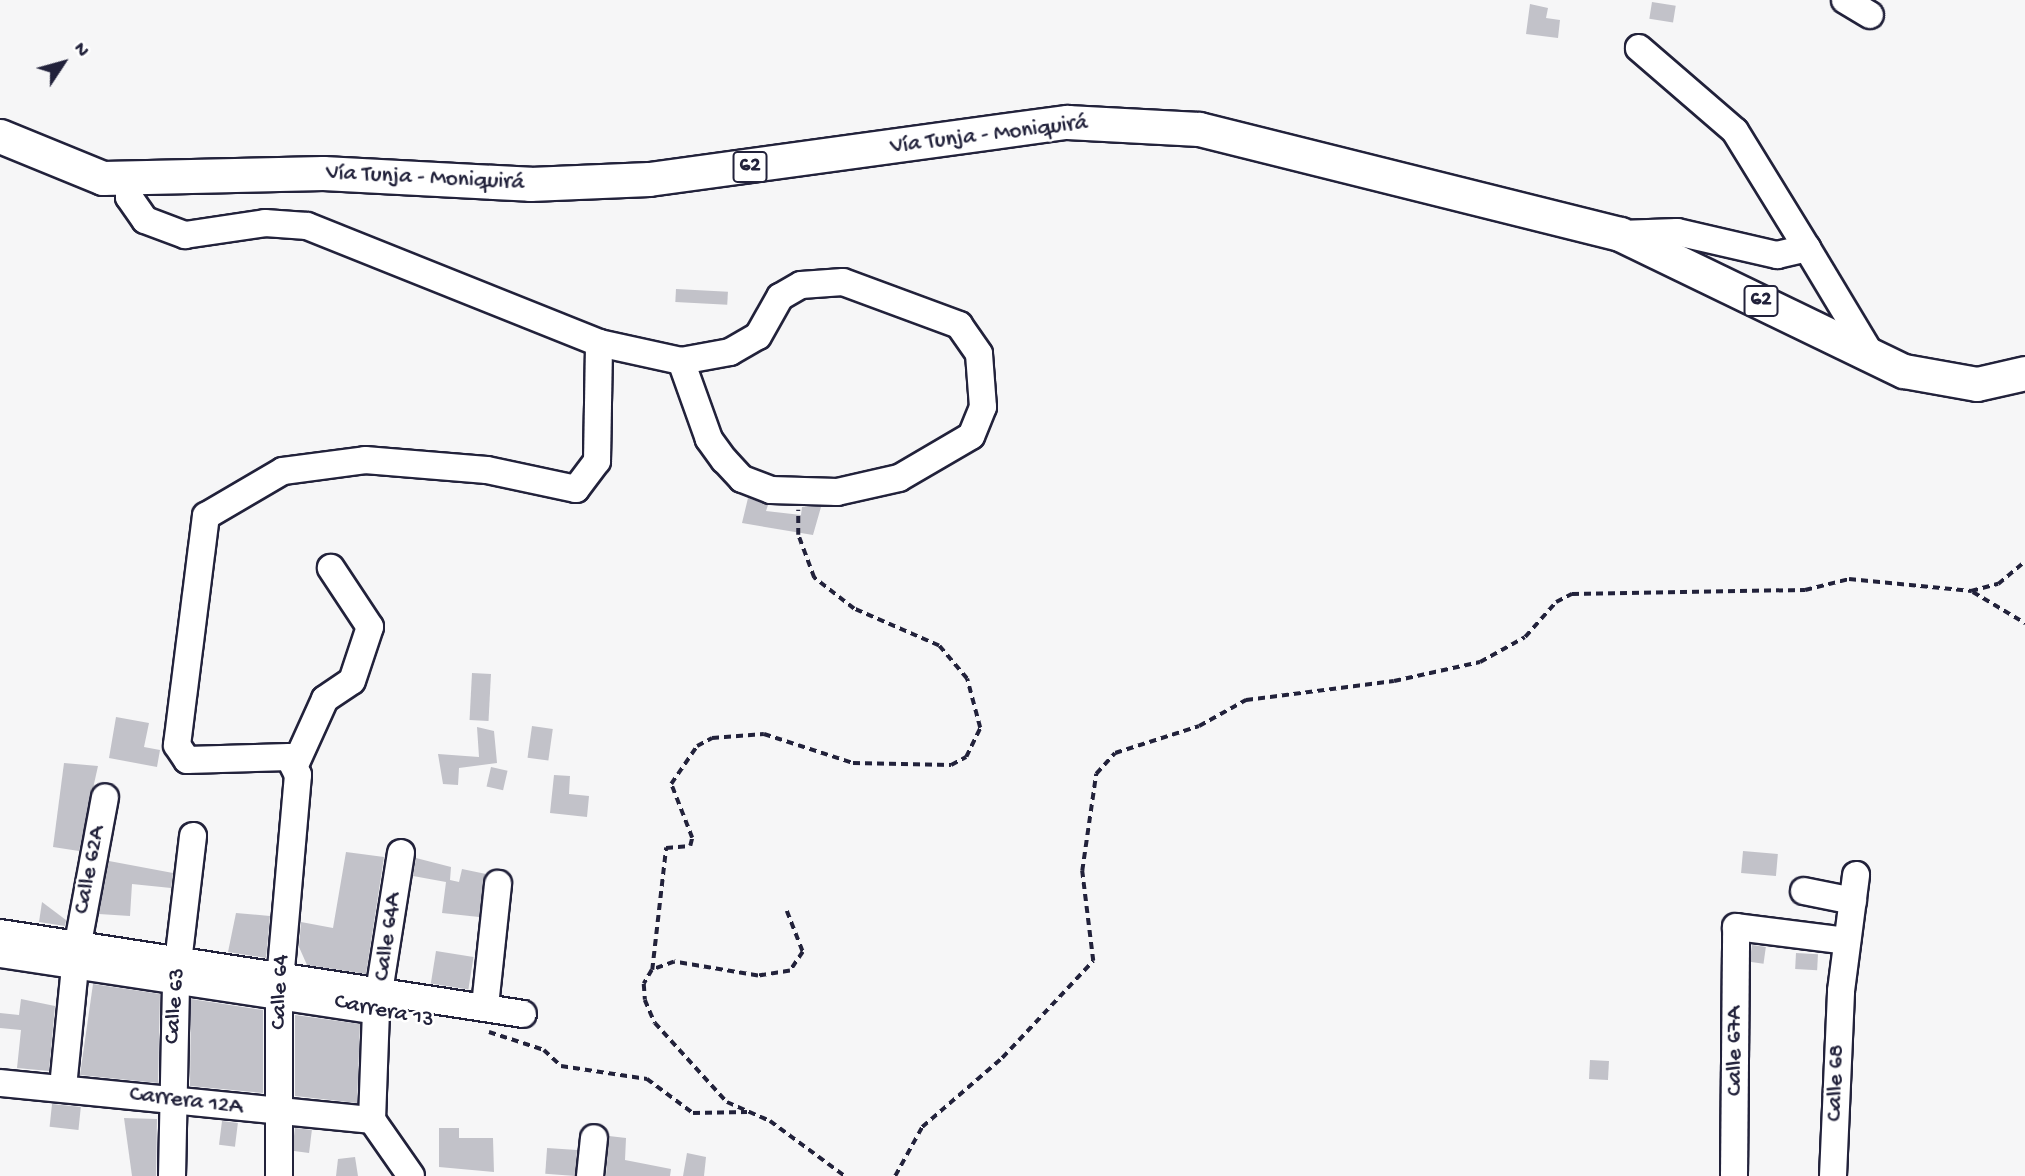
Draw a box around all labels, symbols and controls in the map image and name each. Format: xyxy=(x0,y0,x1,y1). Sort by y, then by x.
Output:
north arrow xyxy=(28,28,98,98)
text: N xyxy=(67,39,93,62)
street label: Vía Tunja - Moniquirá xyxy=(889,110,1089,162)
road number: 62 xyxy=(732,150,768,184)
street label: Vía Tunja - Moniquirá xyxy=(325,160,525,198)
road number: 62 xyxy=(1744,284,1778,318)
street label: Calle 62A xyxy=(69,824,113,916)
street label: Calle 64A xyxy=(369,891,409,983)
street label: Calle 64 xyxy=(266,954,296,1030)
street label: Calle 63 xyxy=(160,967,192,1045)
street label: Carrera 13 xyxy=(332,989,436,1035)
street label: Calle 67A xyxy=(1722,1006,1750,1096)
street label: Calle 68 xyxy=(1822,1044,1852,1122)
street label: Carrera 12A xyxy=(128,1081,244,1123)

